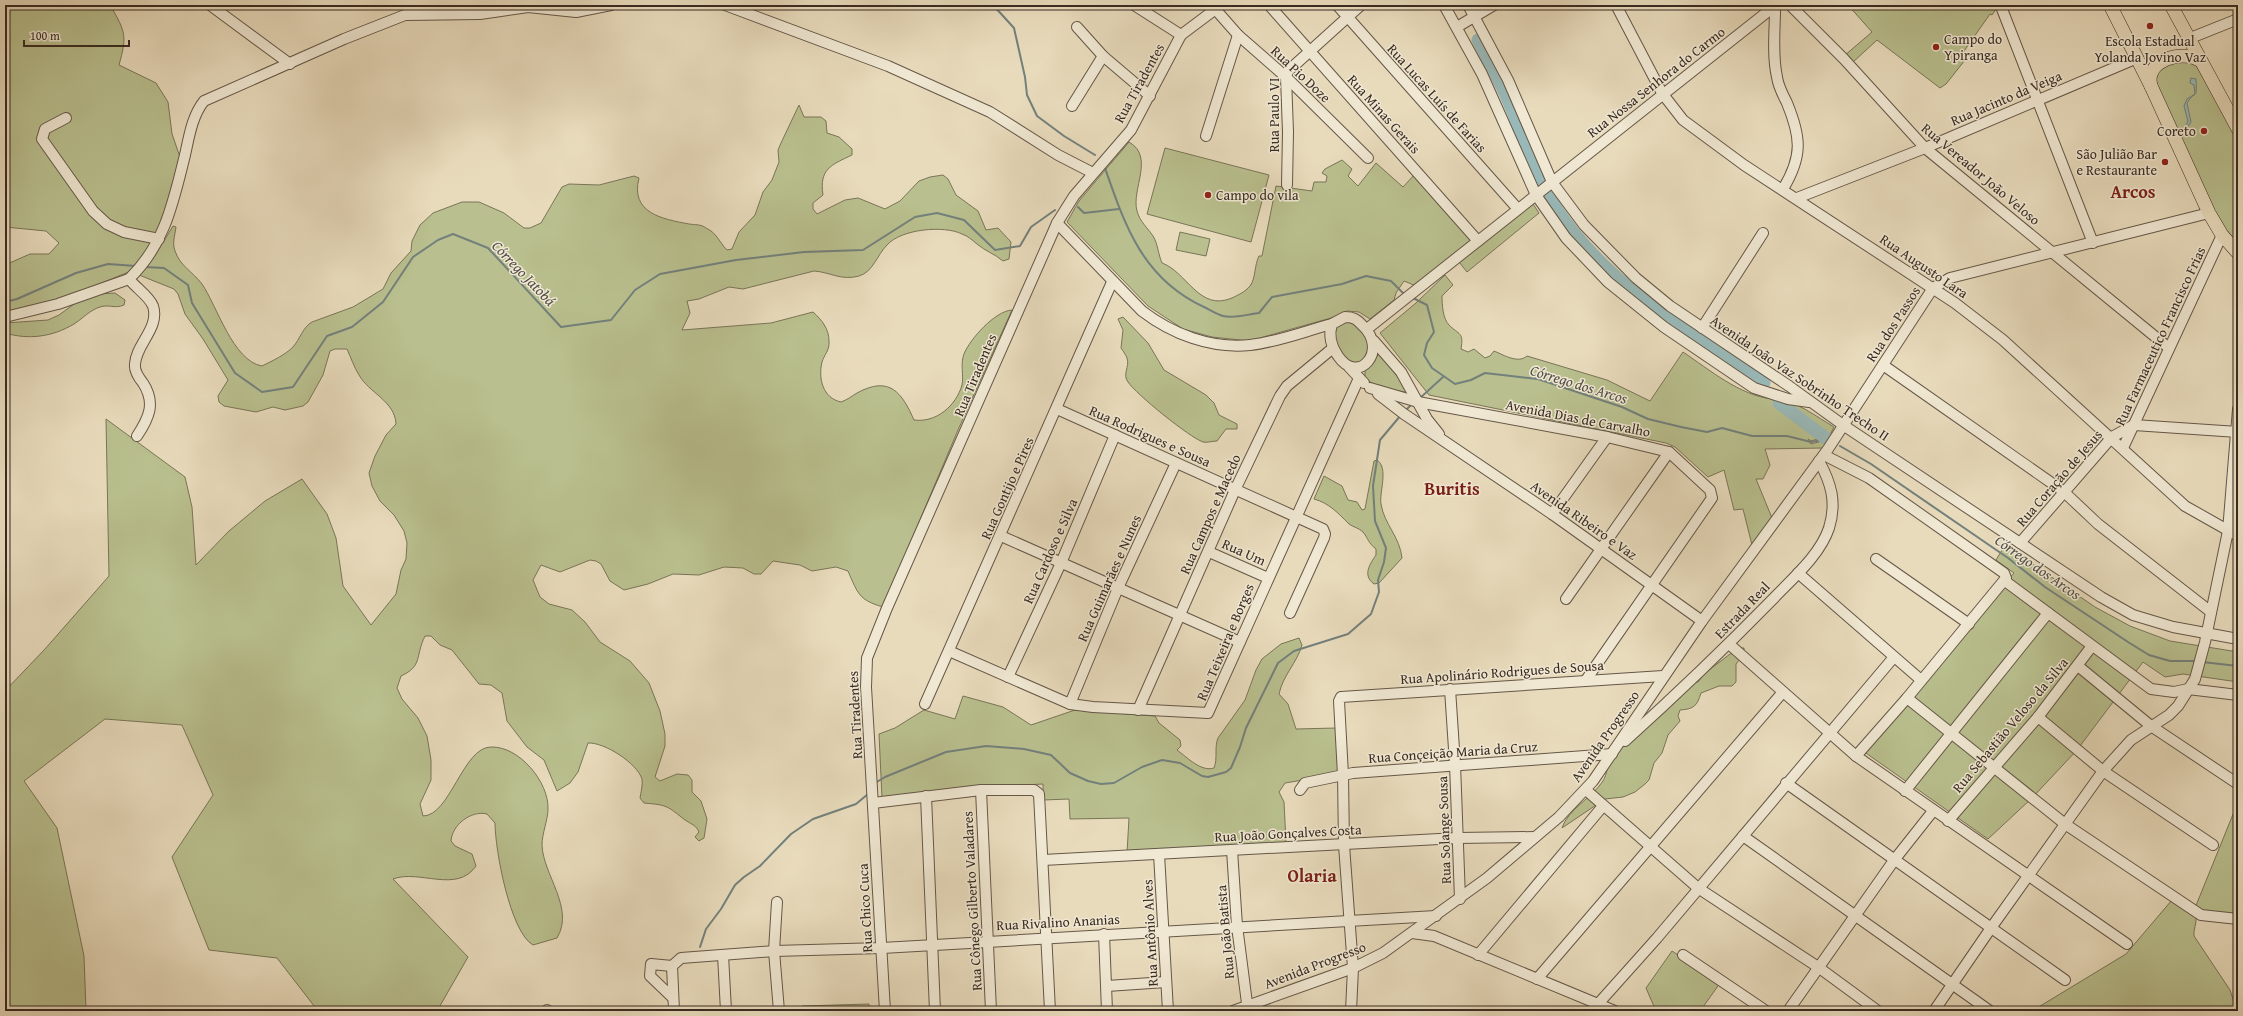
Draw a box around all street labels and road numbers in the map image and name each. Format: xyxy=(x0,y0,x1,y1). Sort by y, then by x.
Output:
street label: Rua Nossa Senhora do Carmo xyxy=(1583,22,1729,142)
street label: Rua Lucas Luís de Farias xyxy=(1383,39,1491,157)
street label: Rua Tiradentes xyxy=(1109,40,1169,126)
street label: Rua Pio Doze xyxy=(1267,41,1336,107)
street label: Rua Jacinto da Veiga xyxy=(1947,65,2065,130)
street label: Rua Minas Gerais xyxy=(1343,70,1425,158)
street label: Rua Paulo VI xyxy=(1264,78,1284,152)
street label: Rua Vereador João Veloso xyxy=(1917,118,2045,230)
street label: Rua Augusto Lara xyxy=(1876,229,1972,303)
street label: Rua Farmaceutico Francisco Frias xyxy=(2110,243,2210,429)
street label: Rua dos Passos xyxy=(1861,282,1925,366)
street label: Avenida João Vaz Sobrinho Trecho II xyxy=(1706,310,1894,446)
street label: Rua Tiradentes xyxy=(949,330,1001,420)
street label: Avenida Dias de Carvalho xyxy=(1504,394,1652,442)
street label: Rua Rodrigues e Sousa xyxy=(1086,400,1214,472)
street label: Rua Coração de Jesus xyxy=(2011,425,2107,531)
street label: Rua Gontijo e Pires xyxy=(975,434,1039,542)
street label: Rua Campos e Macedo xyxy=(1175,451,1245,577)
street label: Avenida Ribeiro e Vaz xyxy=(1527,476,1641,564)
street label: Rua Cardoso e Silva xyxy=(1018,495,1082,607)
street label: Rua Guimarães e Nunes xyxy=(1072,511,1146,645)
street label: Rua Um xyxy=(1219,534,1270,571)
street label: Estrada Real xyxy=(1710,577,1774,643)
street label: Rua Teixeira e Borges xyxy=(1191,580,1259,704)
street label: Rua Sebastião Veloso da Silva xyxy=(1947,653,2073,797)
street label: Rua Apolinário Rodrigues de Sousa xyxy=(1400,655,1605,689)
street label: Rua Tiradentes xyxy=(843,670,867,760)
street label: Avenida Progresso xyxy=(1566,686,1644,786)
street label: Rua Conçeição Maria da Cruz xyxy=(1368,736,1538,768)
street label: Rua Solange Sousa xyxy=(1432,775,1456,884)
street label: Rua Cônego Gilberto Valadares xyxy=(957,811,987,991)
street label: Rua João Gonçalves Costa xyxy=(1214,819,1363,847)
street label: Rua Chico Cuca xyxy=(853,863,877,953)
street label: Rua Antônio Alves xyxy=(1137,879,1163,987)
street label: Rua João Batista xyxy=(1211,884,1239,980)
street label: Rua Rivalino Ananias xyxy=(996,909,1120,935)
street label: Avenida Progresso xyxy=(1261,936,1369,994)

